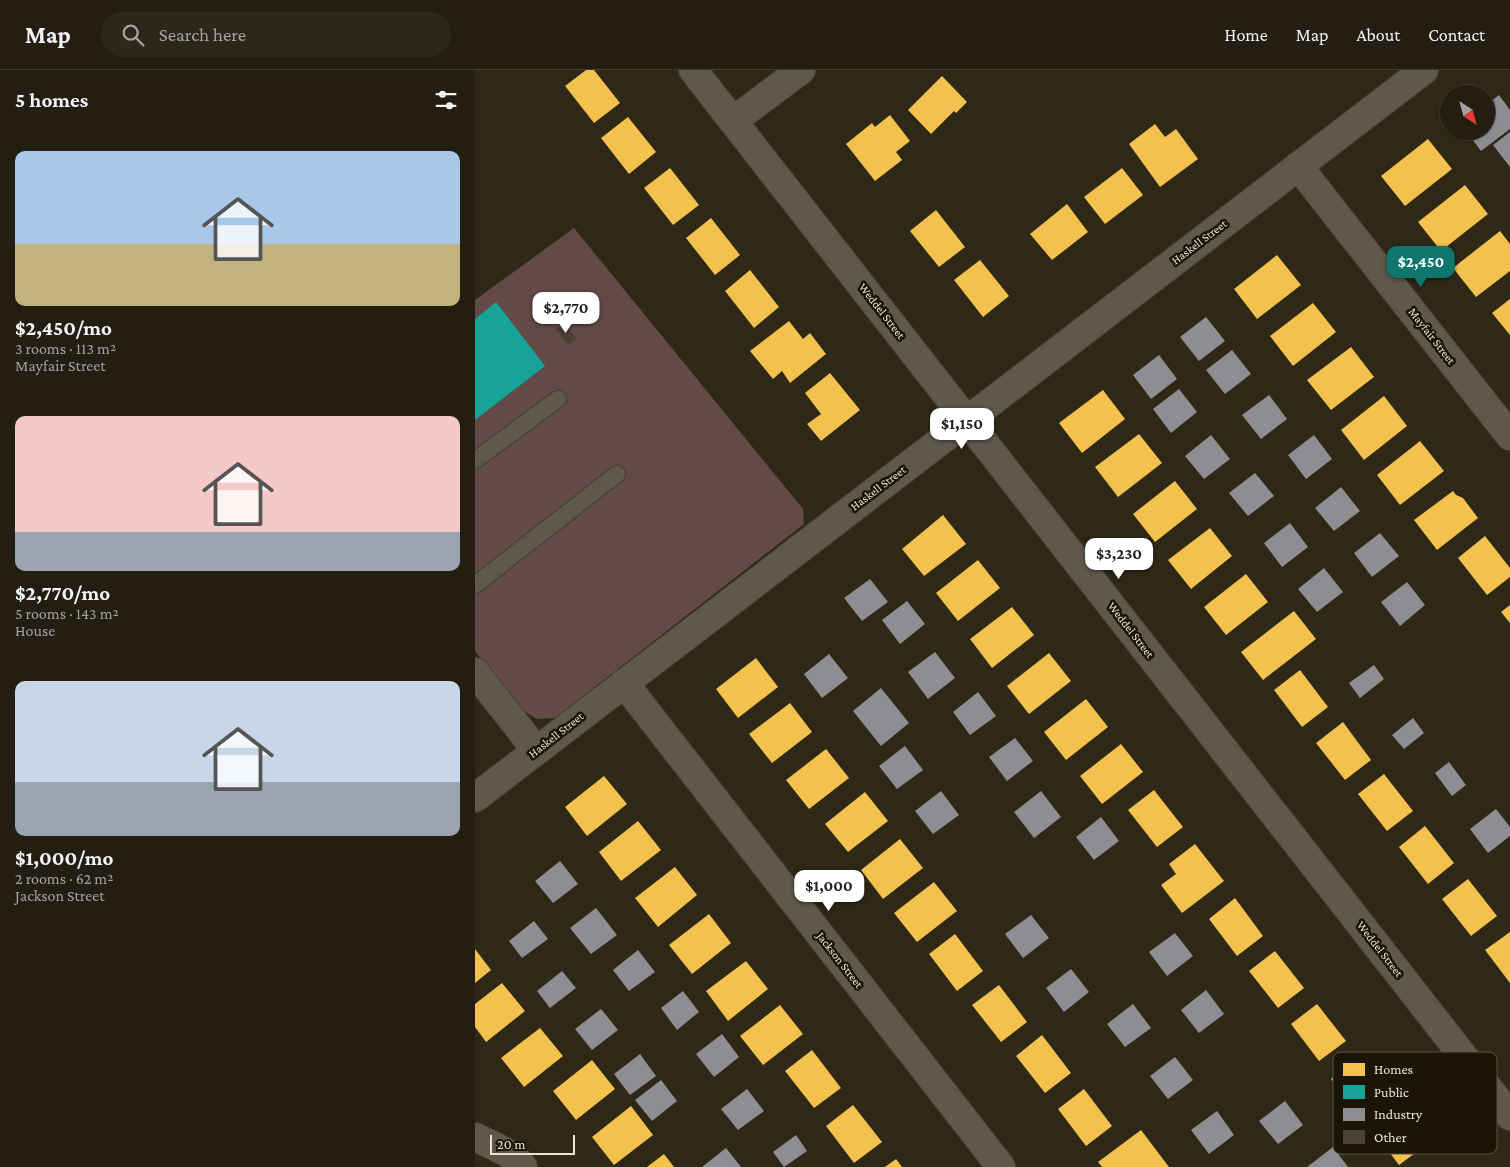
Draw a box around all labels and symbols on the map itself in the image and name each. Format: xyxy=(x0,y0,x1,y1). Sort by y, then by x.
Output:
north arrow xyxy=(1440,85,1495,140)
street label: Haskell Street xyxy=(1169,216,1230,267)
pin: $2,450 xyxy=(1380,246,1462,288)
street label: Weddel Street xyxy=(856,280,909,343)
pin: $2,770 xyxy=(525,292,607,334)
street label: Mayfair Street xyxy=(1406,305,1459,368)
pin: $1,150 xyxy=(921,408,1003,450)
street label: Haskell Street xyxy=(848,462,909,513)
pin: $3,230 xyxy=(1078,538,1160,580)
street label: Weddel Street xyxy=(1105,599,1158,662)
street label: Haskell Street xyxy=(526,709,587,761)
pin: $1,000 xyxy=(788,870,870,912)
street label: Weddel Street xyxy=(1354,918,1407,981)
street label: Jackson Street xyxy=(813,928,867,992)
legend xyxy=(1333,1052,1497,1154)
text: Homes xyxy=(1374,1061,1413,1077)
text: Public xyxy=(1374,1084,1409,1100)
text: Industry xyxy=(1374,1106,1423,1122)
text: Other xyxy=(1374,1129,1407,1145)
scale bar xyxy=(490,1132,575,1155)

